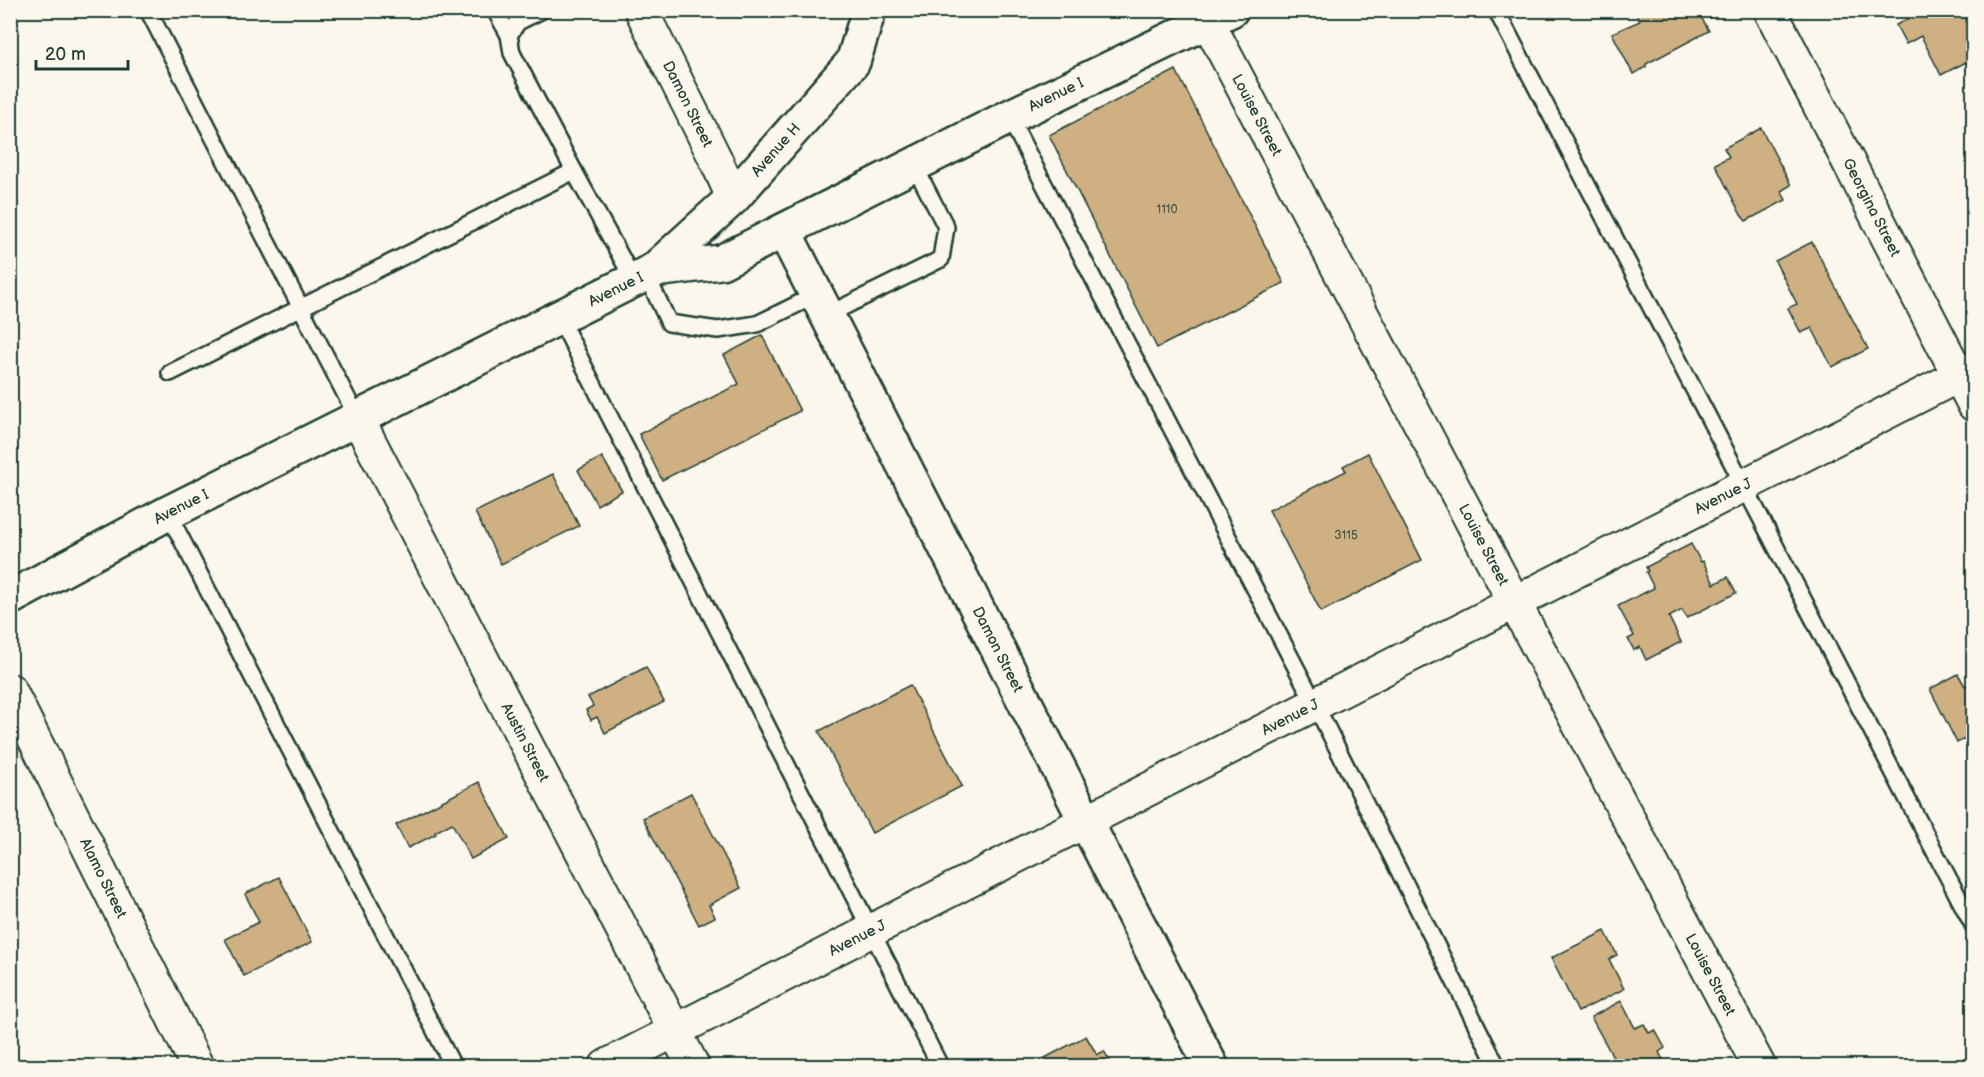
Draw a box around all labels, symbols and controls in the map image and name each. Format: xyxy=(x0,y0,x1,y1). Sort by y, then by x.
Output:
scale bar xyxy=(36,33,128,71)
text: 20 m xyxy=(45,44,86,65)
street label: Damon Street xyxy=(659,58,718,150)
street label: Louise Street xyxy=(1228,71,1287,159)
street label: Avenue I xyxy=(1025,73,1087,116)
street label: Avenue H xyxy=(747,119,804,181)
street label: Georgina Street xyxy=(1839,155,1905,260)
house number: 1110 xyxy=(1157,202,1178,217)
street label: Avenue I xyxy=(585,267,647,311)
street label: Avenue J xyxy=(1691,473,1756,519)
street label: Avenue I xyxy=(150,485,212,528)
street label: Louise Street xyxy=(1454,501,1513,589)
house number: 3115 xyxy=(1334,528,1358,543)
street label: Damon Street xyxy=(968,603,1028,696)
street label: Avenue J xyxy=(1258,694,1323,739)
street label: Austin Street xyxy=(497,700,554,785)
street label: Alamo Street xyxy=(76,835,132,921)
street label: Avenue J xyxy=(825,915,890,960)
street label: Louise Street xyxy=(1681,930,1740,1019)

